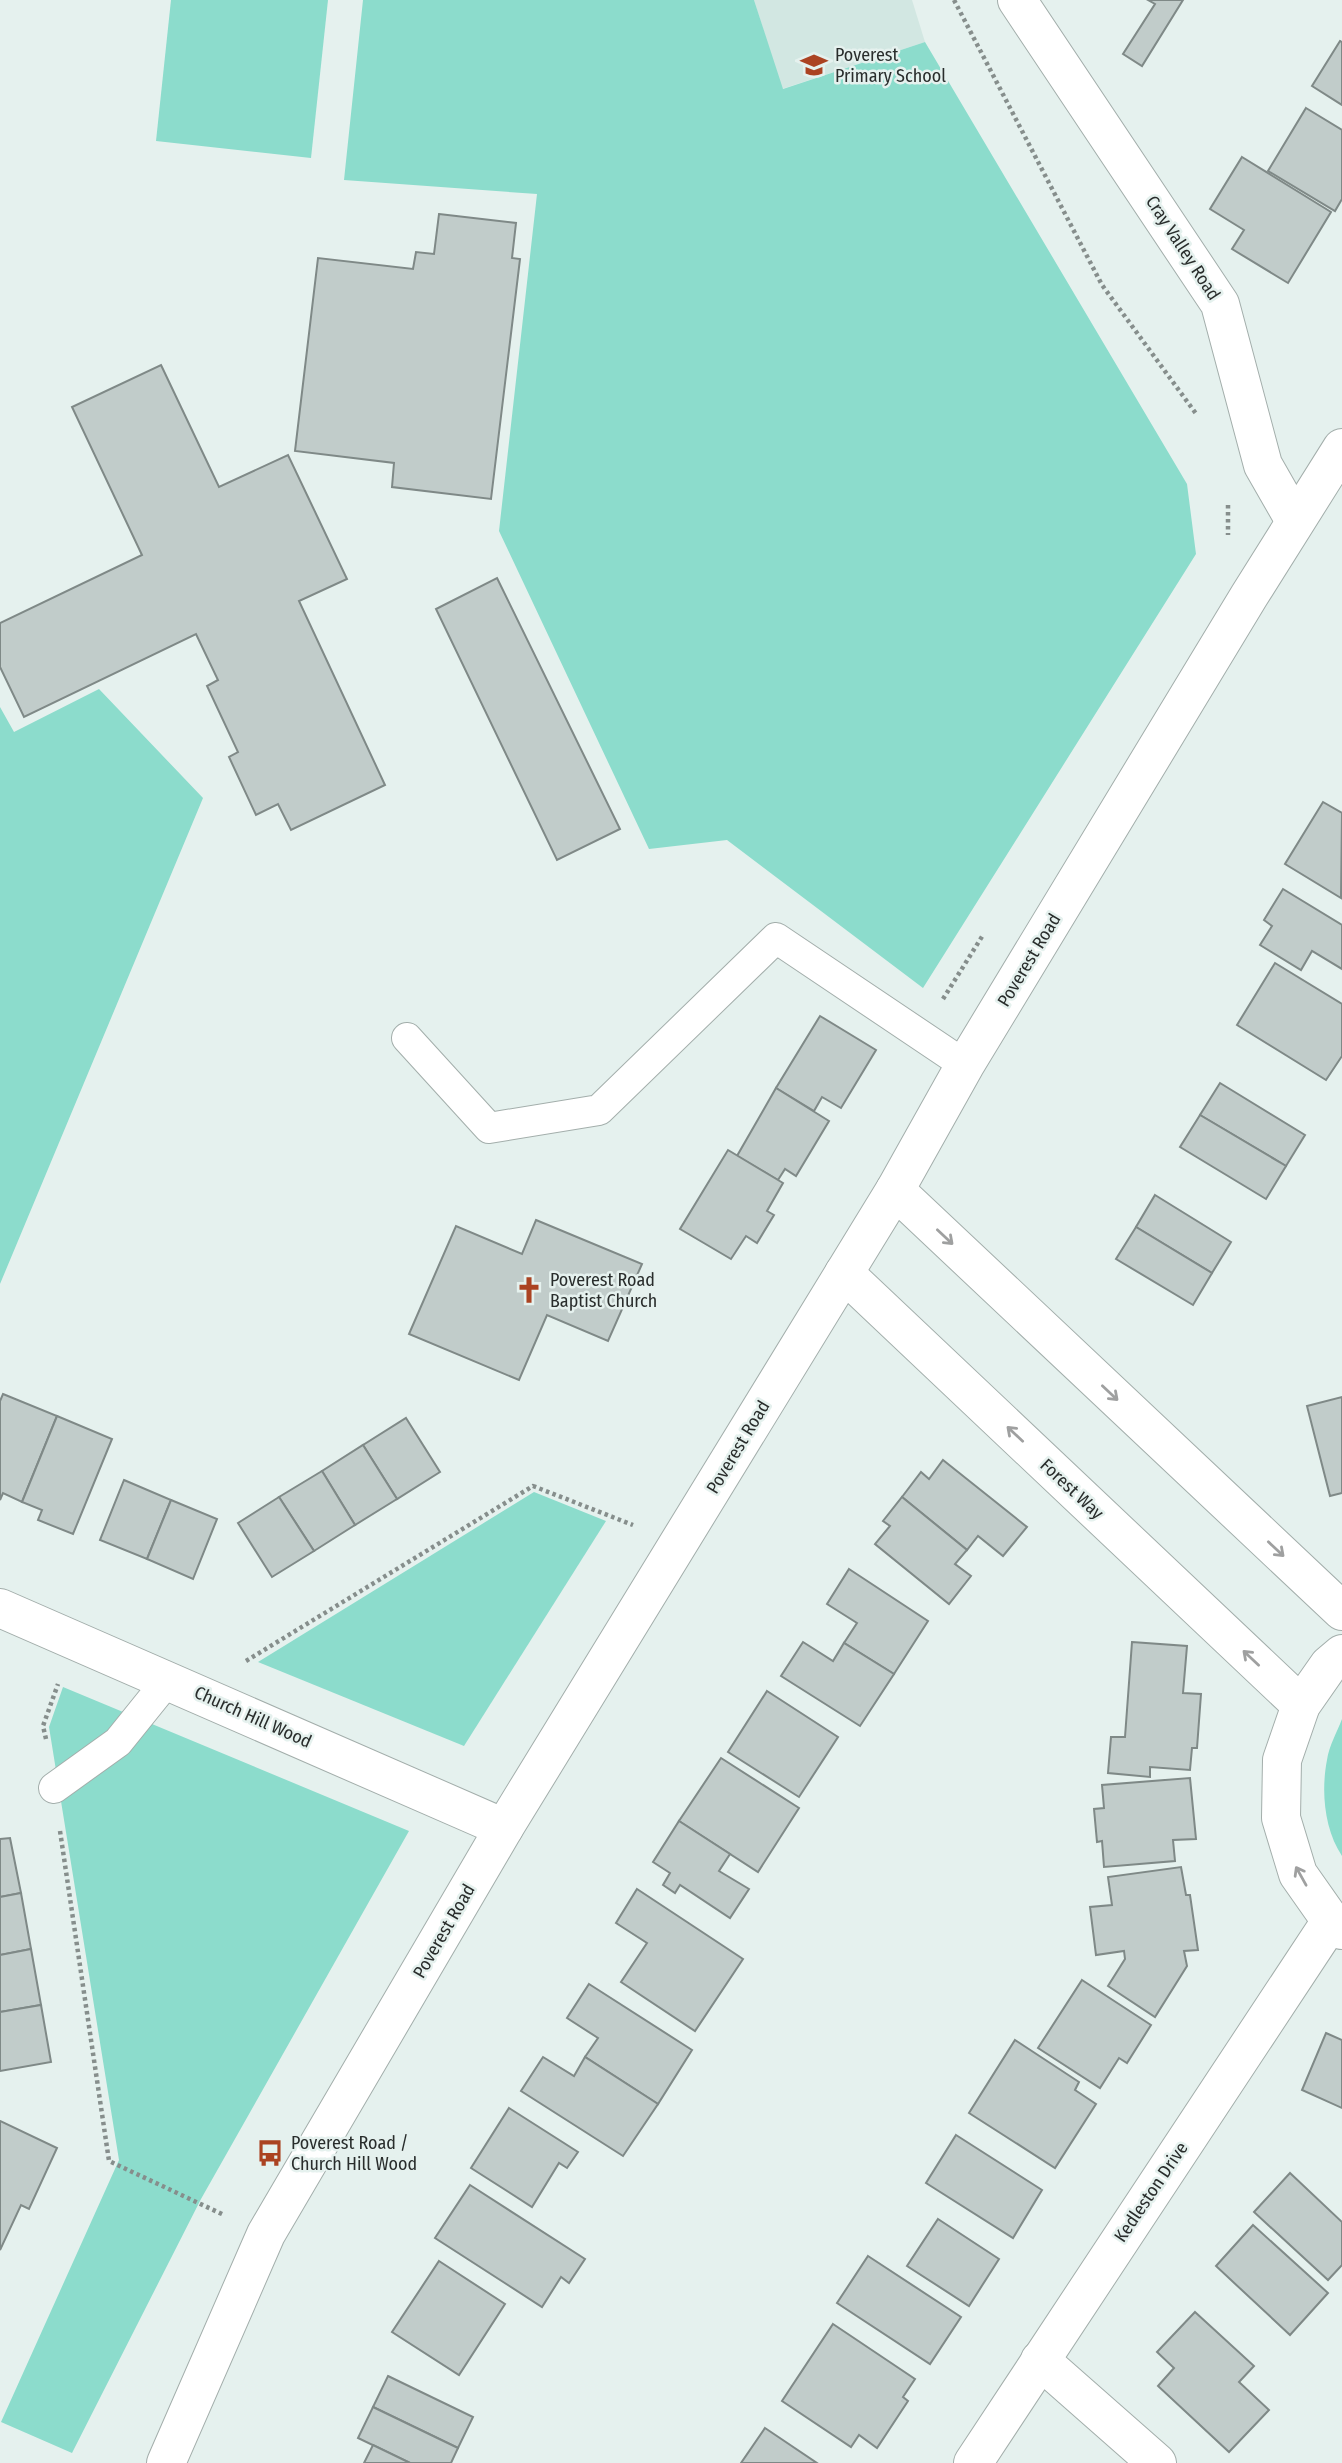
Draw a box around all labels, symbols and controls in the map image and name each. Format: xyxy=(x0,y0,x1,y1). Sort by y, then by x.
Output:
place label: Poverest Primary School xyxy=(835,44,946,87)
school or university icon: Poverest Primary School xyxy=(799,50,829,80)
street label: Cray Valley Road xyxy=(1141,192,1225,304)
street label: Poverest Road xyxy=(993,909,1065,1011)
one-way arrow xyxy=(936,1229,954,1245)
place label: Poverest Road Baptist Church xyxy=(550,1269,657,1312)
church icon: Poverest Road Baptist Church xyxy=(514,1275,544,1305)
one-way arrow xyxy=(1101,1385,1119,1401)
street label: Poverest Road xyxy=(702,1396,774,1498)
one-way arrow xyxy=(1006,1425,1023,1442)
street label: Forest Way xyxy=(1036,1454,1108,1524)
one-way arrow xyxy=(1267,1541,1285,1557)
one-way arrow xyxy=(1243,1649,1260,1666)
street label: Church Hill Wood xyxy=(191,1681,315,1753)
one-way arrow xyxy=(1294,1867,1308,1887)
street label: Poverest Road xyxy=(408,1880,480,1982)
place label: Poverest Road / Church Hill Wood xyxy=(291,2132,417,2175)
bus stop icon: Poverest Road / Church Hill Wood xyxy=(255,2138,285,2168)
street label: Kedleston Drive xyxy=(1109,2138,1193,2246)

